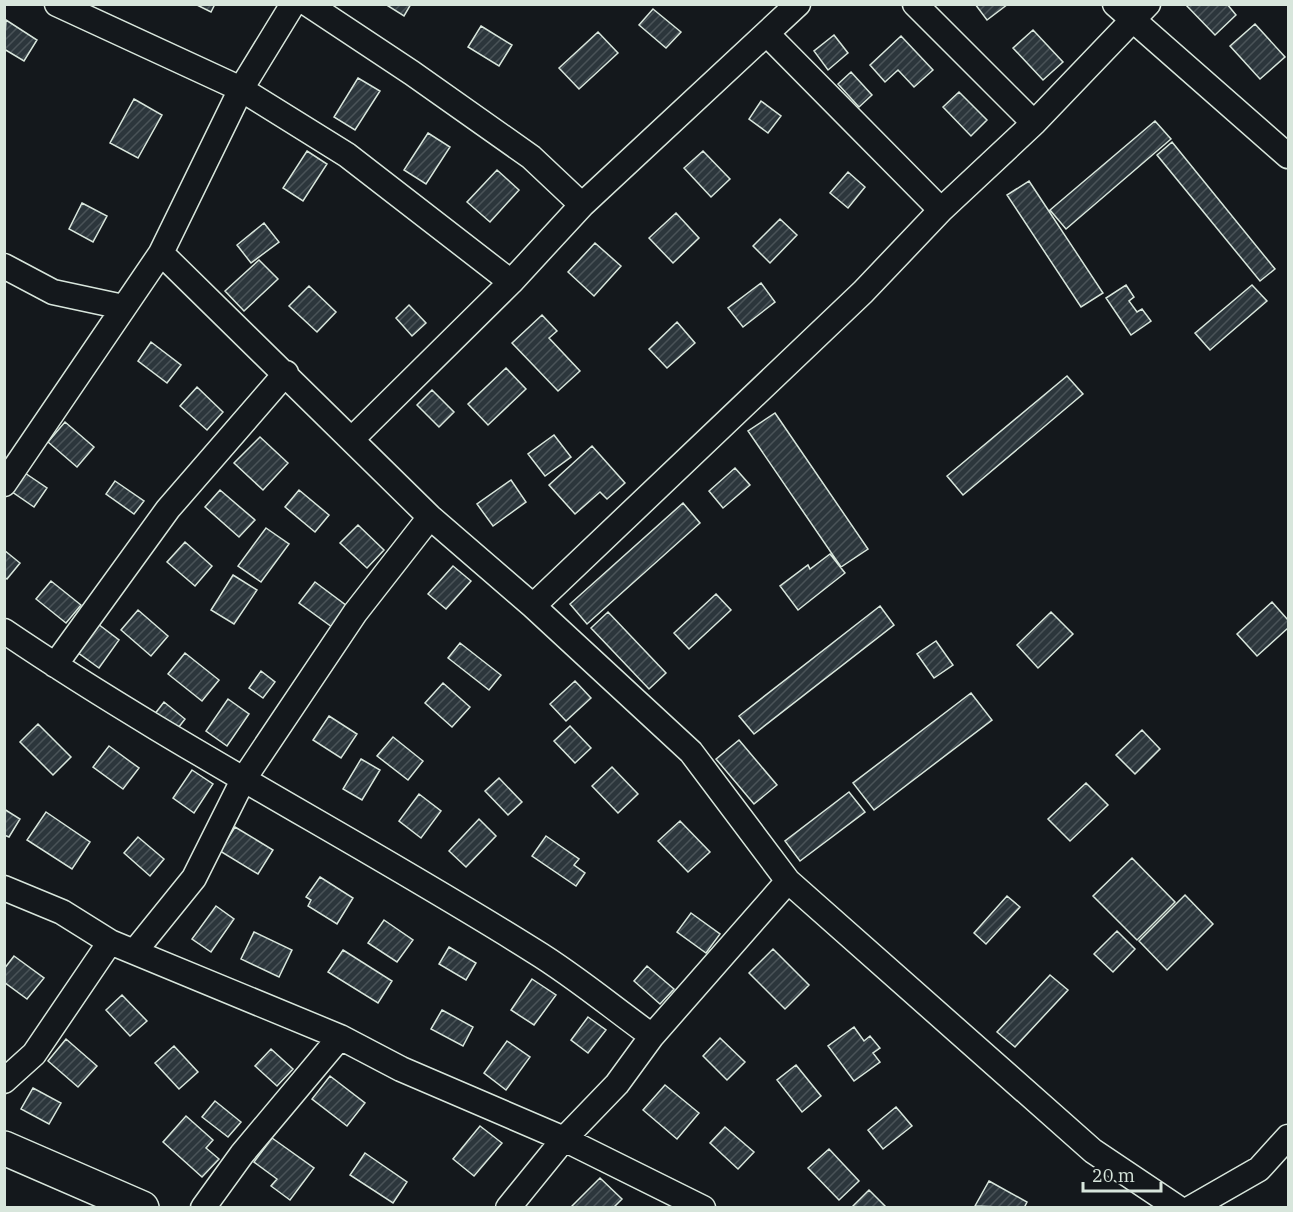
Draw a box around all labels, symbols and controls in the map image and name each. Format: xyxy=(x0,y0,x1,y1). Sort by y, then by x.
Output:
scale bar xyxy=(1083,1155,1161,1193)
text: 20 m xyxy=(1092,1164,1135,1187)

